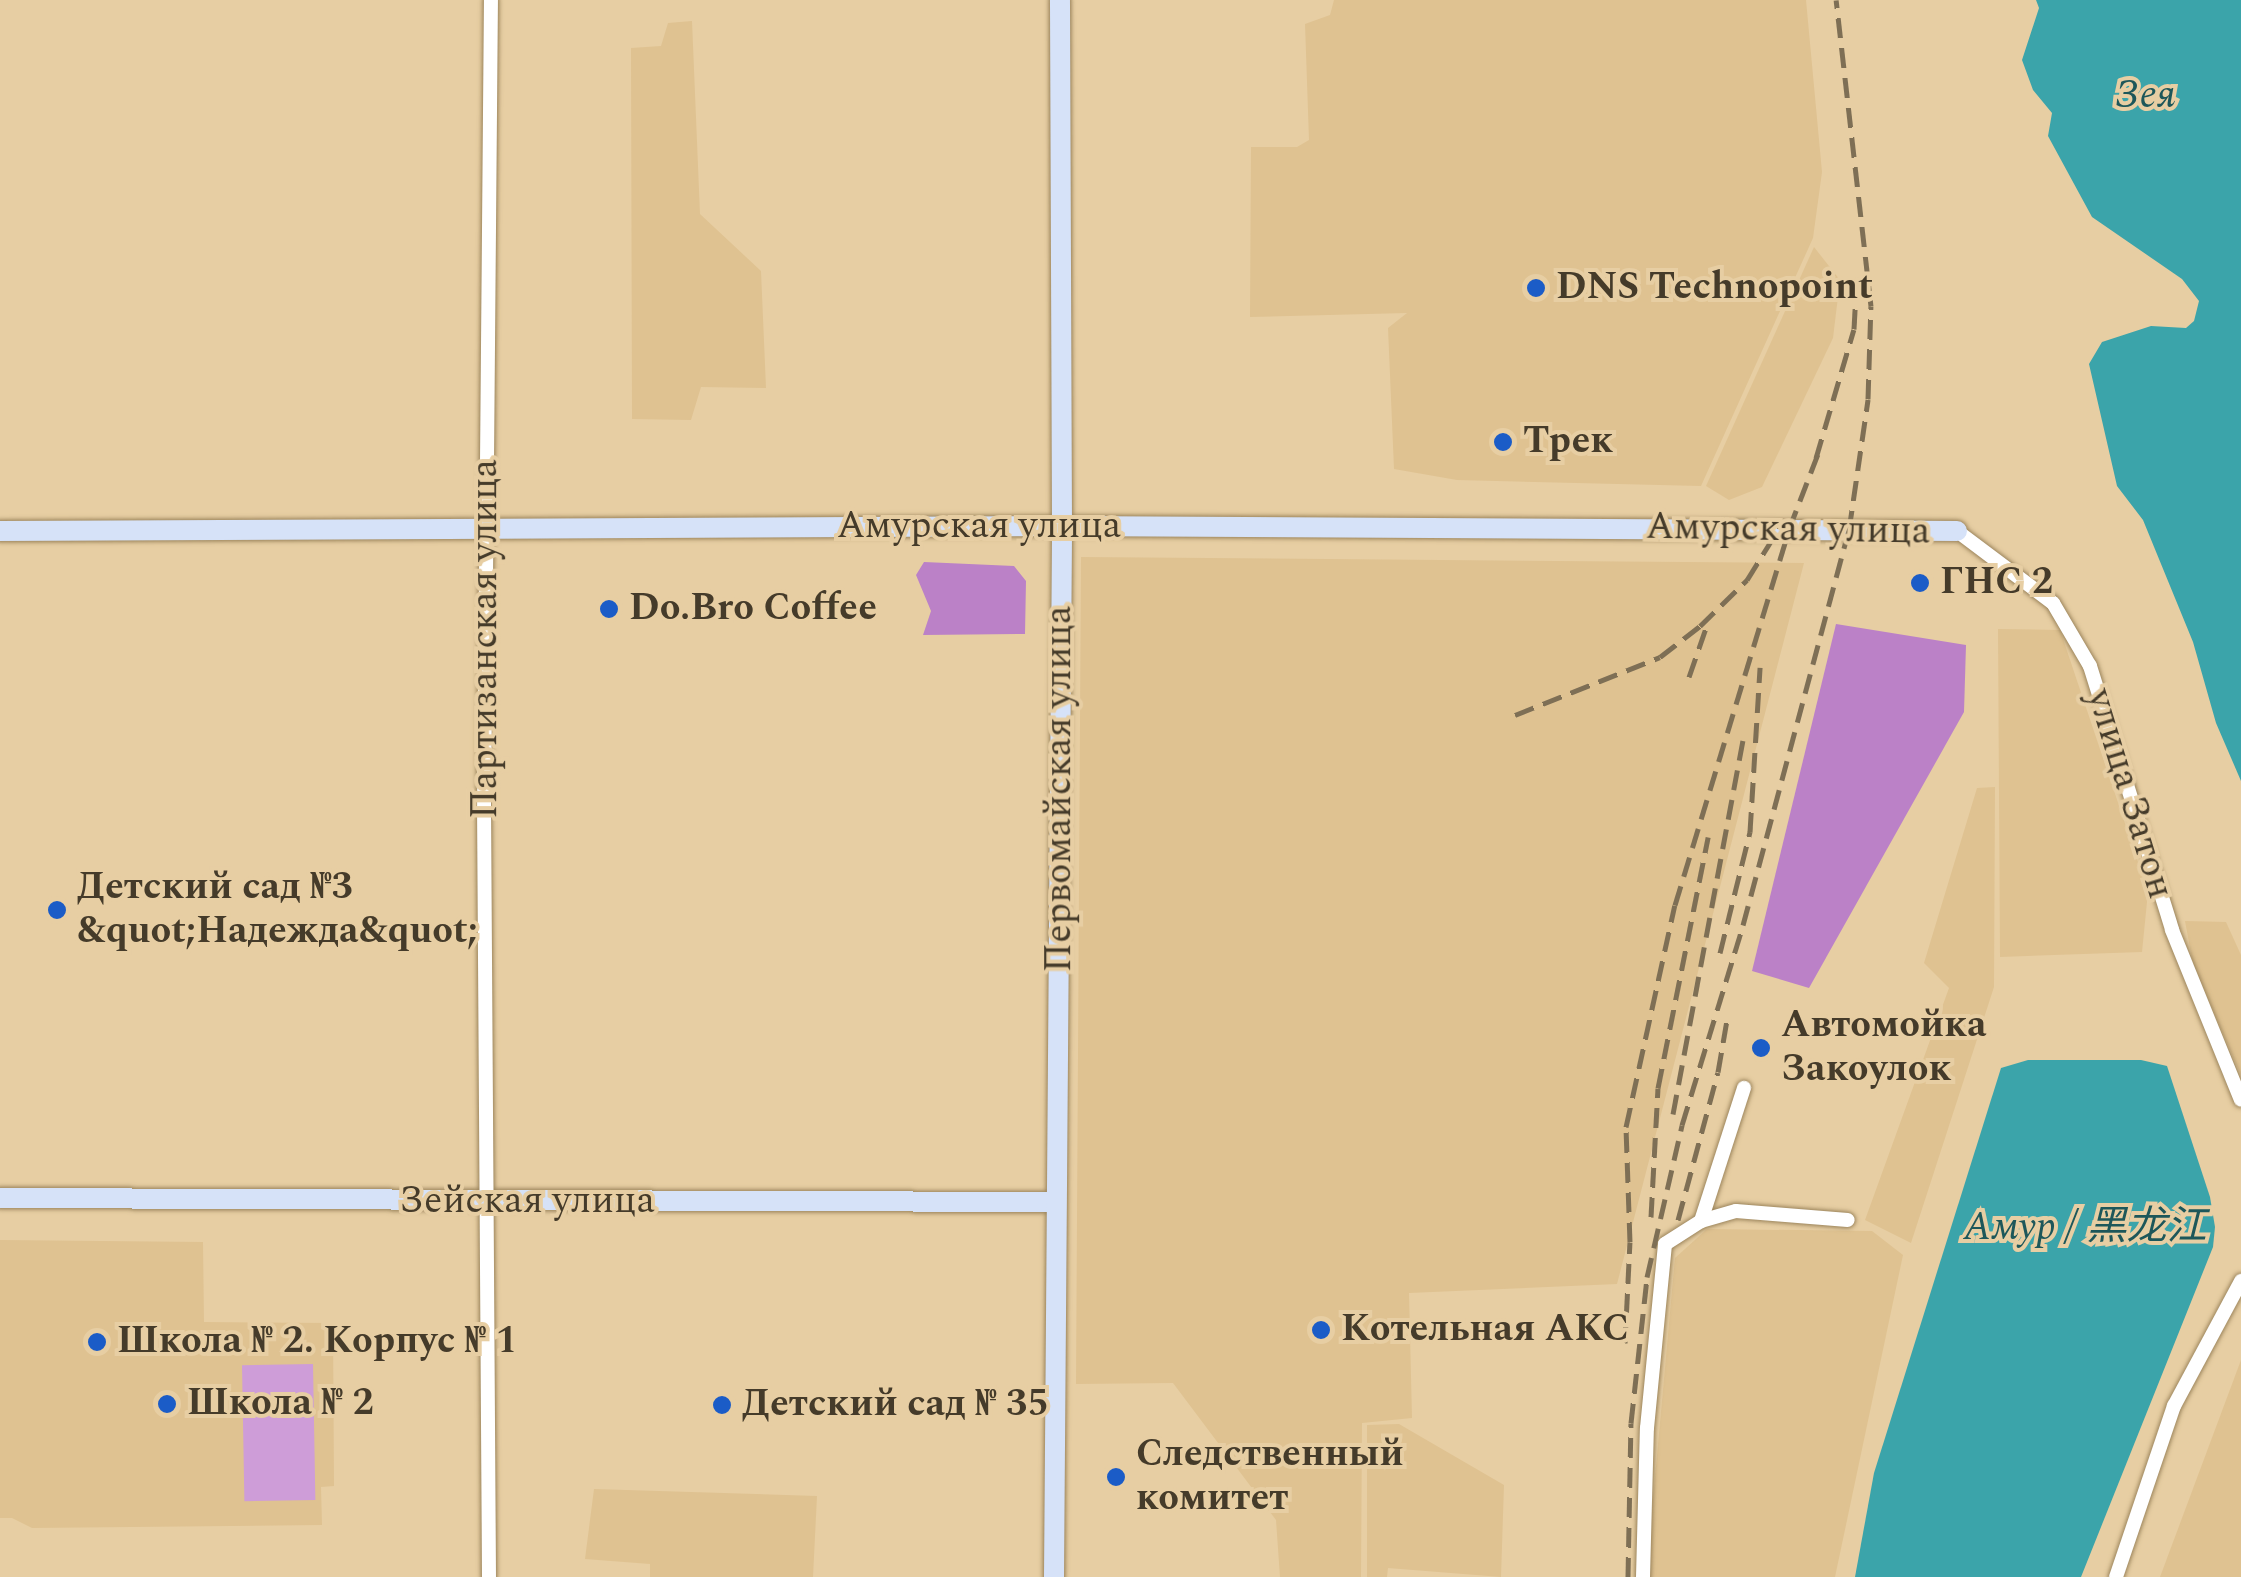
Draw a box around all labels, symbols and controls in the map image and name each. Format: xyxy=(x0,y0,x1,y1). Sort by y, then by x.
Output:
water label: Зея xyxy=(2114,72,2176,120)
place label: DNS Technopoint xyxy=(1556,265,1873,311)
marker: DNS Technopoint xyxy=(1525,277,1547,299)
place label: Трек xyxy=(1523,419,1613,465)
marker: Трек xyxy=(1492,431,1514,453)
street label: Партизанская улица xyxy=(463,459,509,819)
street label: Амурская улица xyxy=(837,504,1121,550)
street label: Амурская улица xyxy=(1645,505,1931,555)
place label: ГНС 2 xyxy=(1940,560,2053,606)
marker: ГНС 2 xyxy=(1909,572,1931,594)
place label: Do.Bro Coffee xyxy=(629,586,877,632)
marker: Do.Bro Coffee xyxy=(598,598,620,620)
street label: Первомайская улица xyxy=(1037,605,1083,973)
street label: улица Затон xyxy=(2075,684,2183,904)
place label: Детский сад №3 &quot;Надежда&quot; xyxy=(77,865,478,954)
marker: Детский сад №3 &quot;Надежда&quot; xyxy=(46,899,68,921)
place label: Автомойка Закоулок xyxy=(1781,1003,1987,1092)
marker: Автомойка Закоулок xyxy=(1750,1037,1772,1059)
street label: Зейская улица xyxy=(399,1179,655,1225)
water label: Амур / 黑龙江 xyxy=(1964,1204,2206,1252)
place label: Котельная АКС xyxy=(1341,1307,1629,1353)
place label: Школа № 2. Корпус № 1 xyxy=(117,1319,517,1365)
marker: Котельная АКС xyxy=(1310,1319,1332,1341)
marker: Школа № 2. Корпус № 1 xyxy=(86,1331,108,1353)
place label: Школа № 2 xyxy=(187,1381,374,1427)
place label: Детский сад № 35 xyxy=(742,1382,1049,1428)
marker: Школа № 2 xyxy=(156,1393,178,1415)
marker: Детский сад № 35 xyxy=(711,1394,733,1416)
place label: Следственный комитет xyxy=(1136,1432,1404,1522)
marker: Следственный комитет xyxy=(1105,1466,1127,1488)

